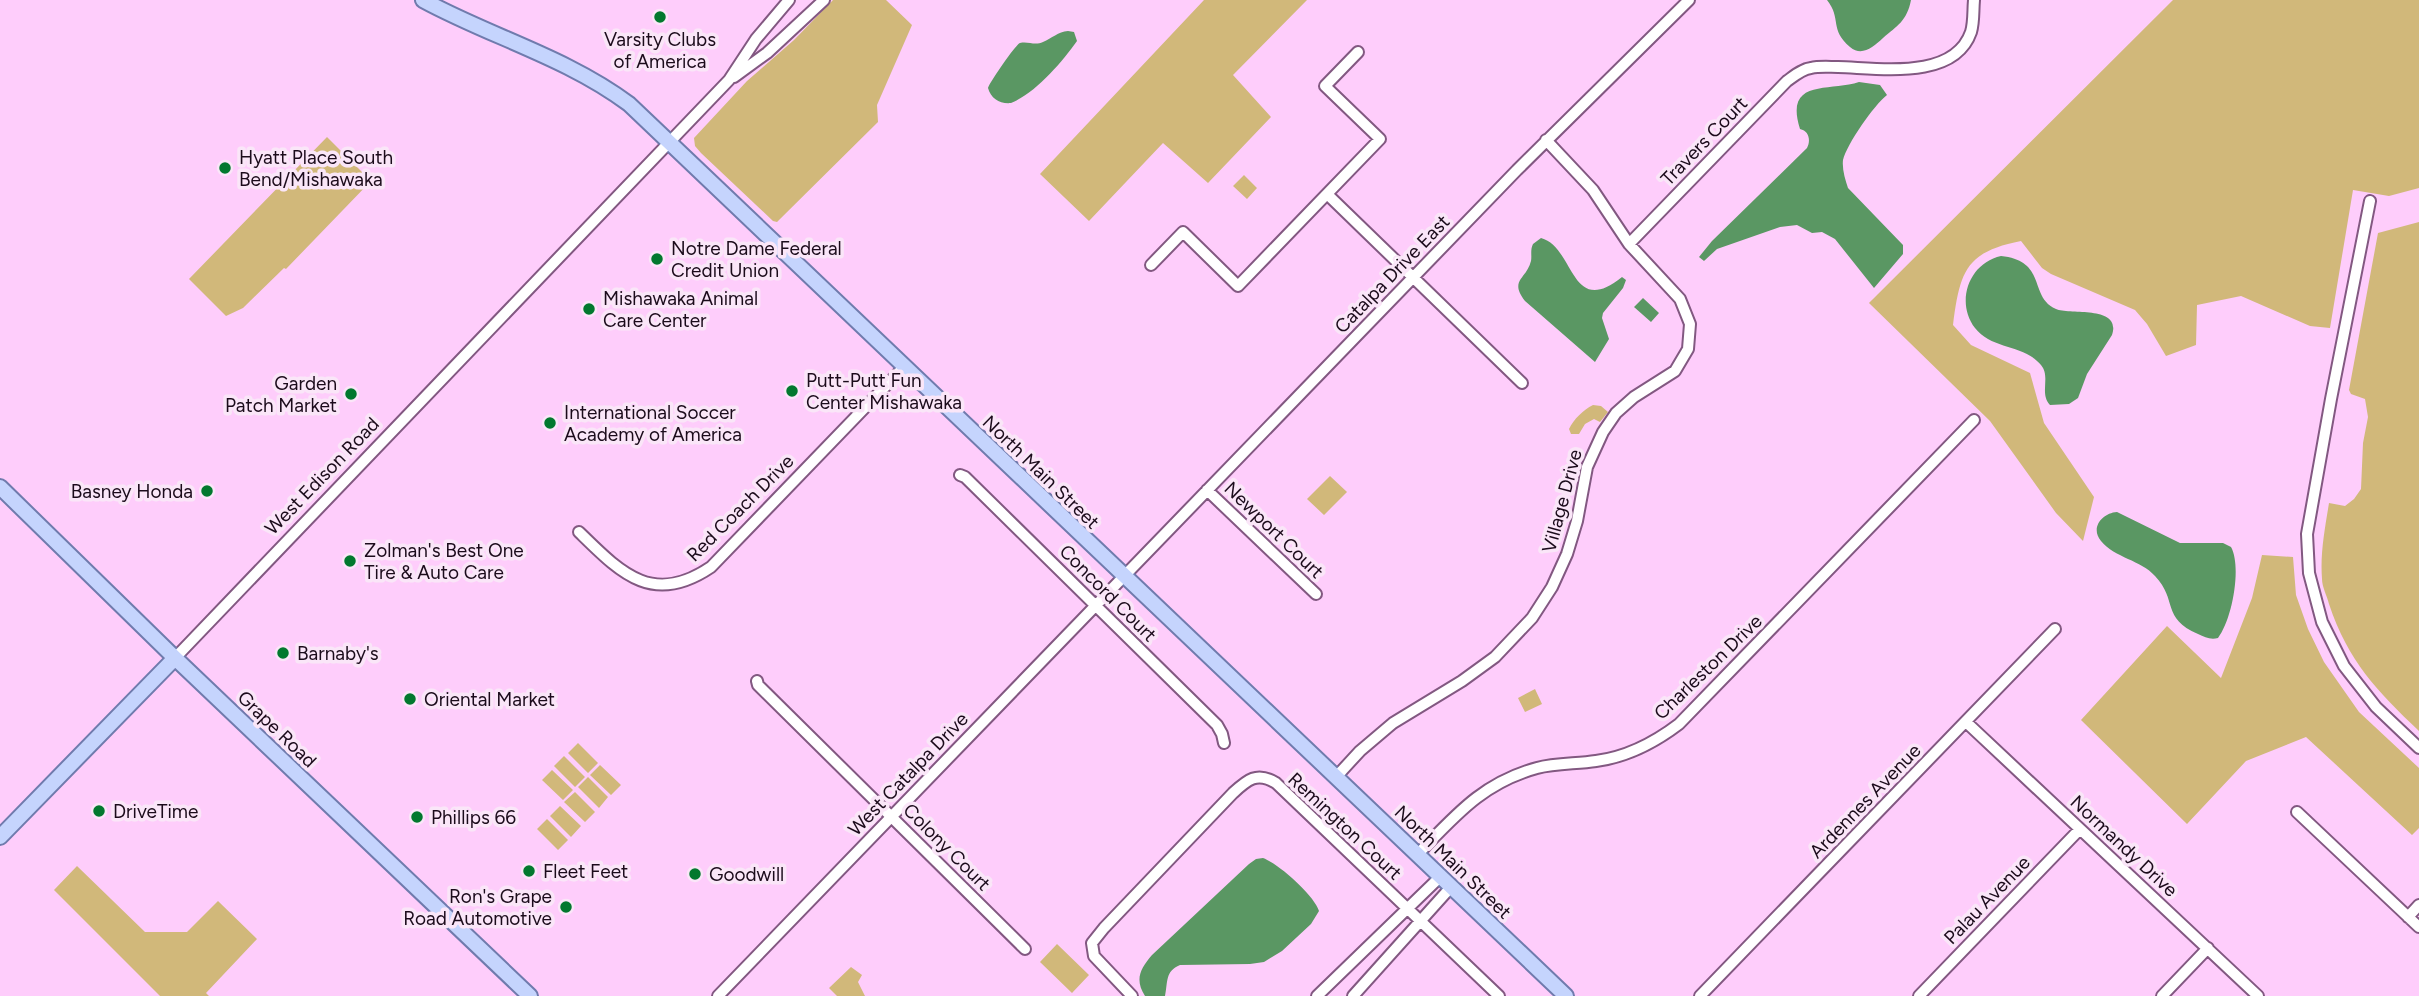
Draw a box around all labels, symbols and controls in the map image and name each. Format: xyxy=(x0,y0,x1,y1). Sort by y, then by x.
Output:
marker: Varsity Clubs of America xyxy=(652,9,668,25)
place label: Varsity Clubs of America xyxy=(604,28,716,73)
street label: Travers Court xyxy=(1656,92,1752,190)
place label: Hyatt Place South Bend/Mishawaka xyxy=(239,146,393,191)
marker: Hyatt Place South Bend/Mishawaka xyxy=(217,160,233,176)
street label: Catalpa Drive East xyxy=(1330,210,1454,338)
place label: Notre Dame Federal Credit Union xyxy=(671,237,842,282)
marker: Notre Dame Federal Credit Union xyxy=(649,251,665,267)
place label: Mishawaka Animal Care Center xyxy=(603,287,758,332)
marker: Mishawaka Animal Care Center xyxy=(581,301,597,317)
place label: Putt-Putt Fun Center Mishawaka xyxy=(806,369,962,414)
place label: Garden Patch Market xyxy=(225,372,337,417)
marker: Putt-Putt Fun Center Mishawaka xyxy=(784,383,800,399)
marker: Garden Patch Market xyxy=(343,386,359,402)
place label: International Soccer Academy of America xyxy=(564,401,742,446)
street label: North Main Street xyxy=(978,410,1104,534)
street label: West Edison Road xyxy=(260,413,384,539)
marker: International Soccer Academy of America xyxy=(542,415,558,431)
street label: Village Drive xyxy=(1537,447,1587,555)
street label: Red Coach Drive xyxy=(682,450,798,566)
street label: Newport Court xyxy=(1220,477,1328,583)
place label: Basney Honda xyxy=(71,480,193,503)
marker: Basney Honda xyxy=(199,483,215,499)
place label: Zolman's Best One Tire & Auto Care xyxy=(364,539,524,584)
street label: Concord Court xyxy=(1055,540,1161,646)
marker: Zolman's Best One Tire & Auto Care xyxy=(342,553,358,569)
street label: Charleston Drive xyxy=(1649,610,1767,724)
place label: Barnaby's xyxy=(297,642,379,665)
marker: Barnaby's xyxy=(275,645,291,661)
street label: Grape Road xyxy=(233,686,321,772)
place label: Oriental Market xyxy=(424,688,555,711)
marker: Oriental Market xyxy=(402,691,418,707)
street label: West Catalpa Drive xyxy=(843,708,973,840)
street label: Ardennes Avenue xyxy=(1805,739,1925,863)
street label: Remington Court xyxy=(1283,767,1407,885)
street label: Normandy Drive xyxy=(2066,790,2182,902)
street label: Colony Court xyxy=(899,799,995,895)
place label: DriveTime xyxy=(113,800,198,823)
street label: North Main Street xyxy=(1390,800,1516,924)
marker: DriveTime xyxy=(91,803,107,819)
place label: Phillips 66 xyxy=(431,806,516,829)
marker: Phillips 66 xyxy=(409,809,425,825)
street label: Palau Avenue xyxy=(1939,851,2035,949)
place label: Fleet Feet xyxy=(543,860,628,883)
marker: Fleet Feet xyxy=(521,863,537,879)
place label: Goodwill xyxy=(709,863,784,886)
marker: Goodwill xyxy=(687,866,703,882)
place label: Ron's Grape Road Automotive xyxy=(403,885,552,930)
marker: Ron's Grape Road Automotive xyxy=(558,899,574,915)

